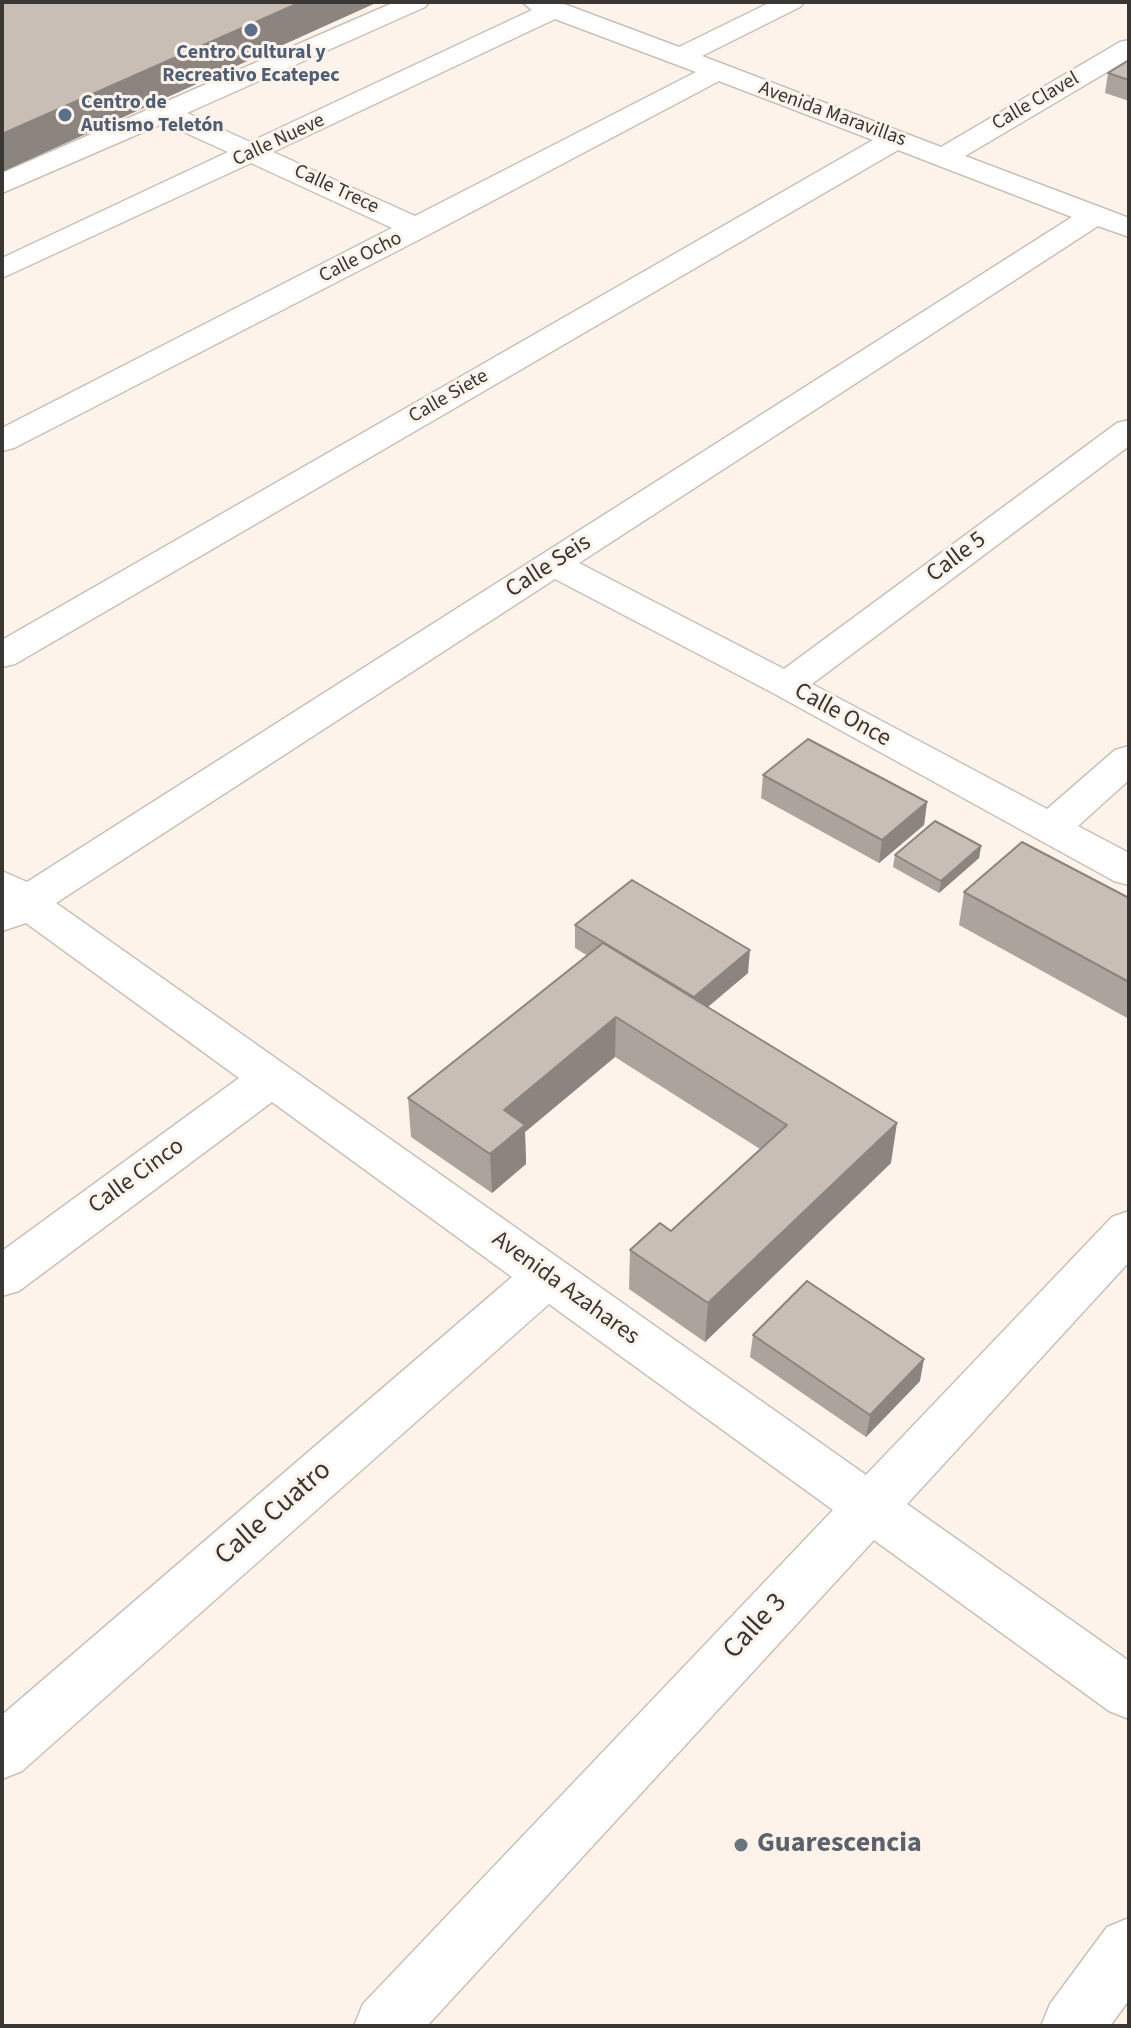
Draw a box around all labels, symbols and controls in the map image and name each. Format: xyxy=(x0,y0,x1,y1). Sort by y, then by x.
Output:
marker: Centro Cultural y Recreativo Ecatepec xyxy=(242,21,260,39)
place label: Centro Cultural y Recreativo Ecatepec xyxy=(162,42,340,89)
street label: Calle Clavel xyxy=(988,67,1084,137)
street label: Avenida Maravillas xyxy=(755,77,909,153)
place label: Centro de Autismo Teletón xyxy=(81,92,224,139)
marker: Centro de Autismo Teletón xyxy=(56,106,74,124)
street label: Calle Nueve xyxy=(229,109,329,173)
street label: Calle Trece xyxy=(290,160,382,220)
street label: Calle Ocho xyxy=(316,227,406,289)
street label: Calle Siete xyxy=(405,365,493,429)
street label: Calle 5 xyxy=(922,526,992,590)
street label: Calle Seis xyxy=(501,529,597,605)
street label: Calle Once xyxy=(789,678,895,754)
street label: Calle Cinco xyxy=(84,1133,190,1221)
street label: Avenida Azahares xyxy=(486,1226,644,1352)
street label: Calle Cuatro xyxy=(209,1455,339,1573)
street label: Calle 3 xyxy=(717,1587,795,1667)
place label: Guarescencia xyxy=(757,1828,922,1862)
marker: Guarescencia xyxy=(732,1836,750,1854)

